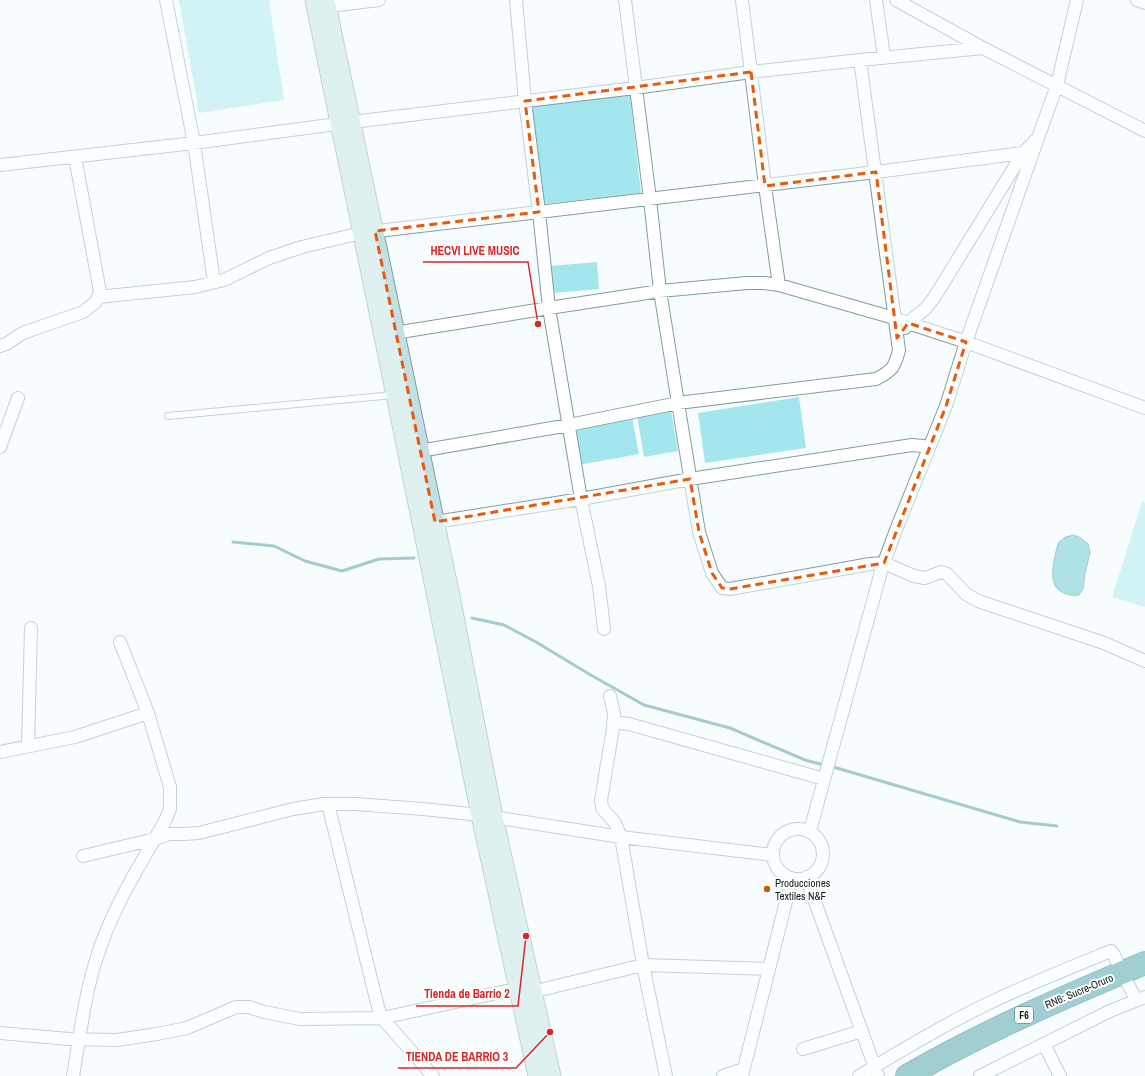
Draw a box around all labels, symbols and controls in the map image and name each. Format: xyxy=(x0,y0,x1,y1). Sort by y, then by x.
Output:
callout: HECVI LIVE MUSIC xyxy=(423,238,528,262)
text: HECVI LIVE MUSIC xyxy=(430,243,520,259)
place label: Producciones Textiles N&F xyxy=(775,876,831,903)
marker: Producciones Textiles N&F xyxy=(762,884,772,894)
street label: RN6: Sucre-Oruro xyxy=(1043,970,1115,1012)
callout: Tienda de Barrio 2 xyxy=(416,982,518,1006)
text: Tienda de Barrio 2 xyxy=(424,986,510,1002)
road number: F6 xyxy=(1015,1007,1033,1023)
callout: TIENDA DE BARRIO 3 xyxy=(398,1044,516,1068)
text: TIENDA DE BARRIO 3 xyxy=(406,1049,509,1065)

